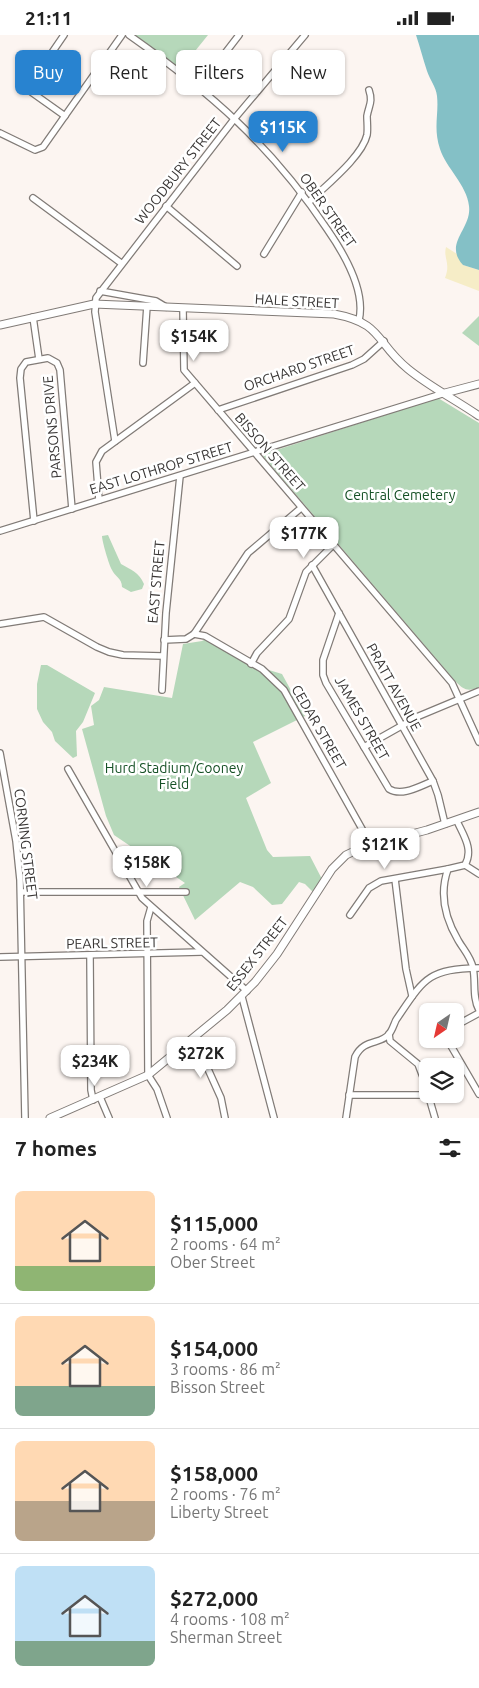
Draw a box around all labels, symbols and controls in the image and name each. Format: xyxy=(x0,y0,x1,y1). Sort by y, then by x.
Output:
text: 21:11 xyxy=(25,7,73,29)
chip: Buy xyxy=(15,50,81,95)
chip: Rent xyxy=(91,50,166,95)
chip: Filters xyxy=(176,50,262,95)
chip: New xyxy=(272,50,345,95)
pin: $115K xyxy=(248,111,318,153)
street label: WOODBURY STREET xyxy=(132,115,225,227)
text: $115K xyxy=(260,118,306,136)
street label: OBER STREET xyxy=(297,170,360,250)
street label: HALE STREET xyxy=(254,291,340,311)
pin: $154K xyxy=(159,319,229,362)
text: $154K xyxy=(171,327,217,345)
street label: ORCHARD STREET xyxy=(242,341,357,394)
street label: PARSONS DRIVE xyxy=(40,375,64,479)
street label: BISSON STREET xyxy=(232,410,308,495)
street label: EAST LOTHROP STREET xyxy=(87,439,235,497)
park label: Central Cemetery xyxy=(345,487,456,503)
pin: $177K xyxy=(269,517,339,559)
text: $177K xyxy=(281,524,327,542)
street label: EAST STREET xyxy=(144,540,168,624)
street label: PRATT AVENUE xyxy=(363,640,425,734)
street label: JAMES STREET xyxy=(332,673,392,763)
street label: CEDAR STREET xyxy=(288,682,350,772)
park label: Hurd Stadium/Cooney Field xyxy=(105,760,243,792)
street label: CORNING STREET xyxy=(11,788,41,900)
pin: $121K xyxy=(350,827,420,870)
text: $121K xyxy=(362,835,408,853)
pin: $158K xyxy=(112,845,182,888)
text: $158K xyxy=(124,853,170,871)
street label: ESSEX STREET xyxy=(223,914,291,994)
street label: PEARL STREET xyxy=(66,934,158,952)
north arrow xyxy=(419,1003,464,1047)
map controls xyxy=(419,1003,464,1103)
pin: $272K xyxy=(166,1037,236,1079)
text: $272K xyxy=(178,1044,224,1062)
pin: $234K xyxy=(60,1045,130,1087)
text: $234K xyxy=(72,1052,118,1070)
button: layers xyxy=(419,1058,464,1103)
icon: filters xyxy=(436,1134,464,1162)
text: 7 homes xyxy=(15,1136,97,1160)
icon: home xyxy=(55,1211,115,1271)
text: $115,000 xyxy=(170,1211,258,1235)
text: 2 rooms · 64 m² xyxy=(170,1235,281,1253)
text: Ober Street xyxy=(170,1253,255,1271)
icon: home xyxy=(55,1336,115,1396)
text: $154,000 xyxy=(170,1336,258,1360)
text: 3 rooms · 86 m² xyxy=(170,1360,281,1378)
text: Bisson Street xyxy=(170,1378,265,1396)
icon: home xyxy=(55,1461,115,1521)
text: $158,000 xyxy=(170,1461,258,1485)
text: 2 rooms · 76 m² xyxy=(170,1485,281,1503)
text: Liberty Street xyxy=(170,1503,269,1521)
icon: home xyxy=(55,1586,115,1646)
text: $272,000 xyxy=(170,1586,258,1610)
text: 4 rooms · 108 m² xyxy=(170,1610,290,1628)
text: Sherman Street xyxy=(170,1628,282,1646)

